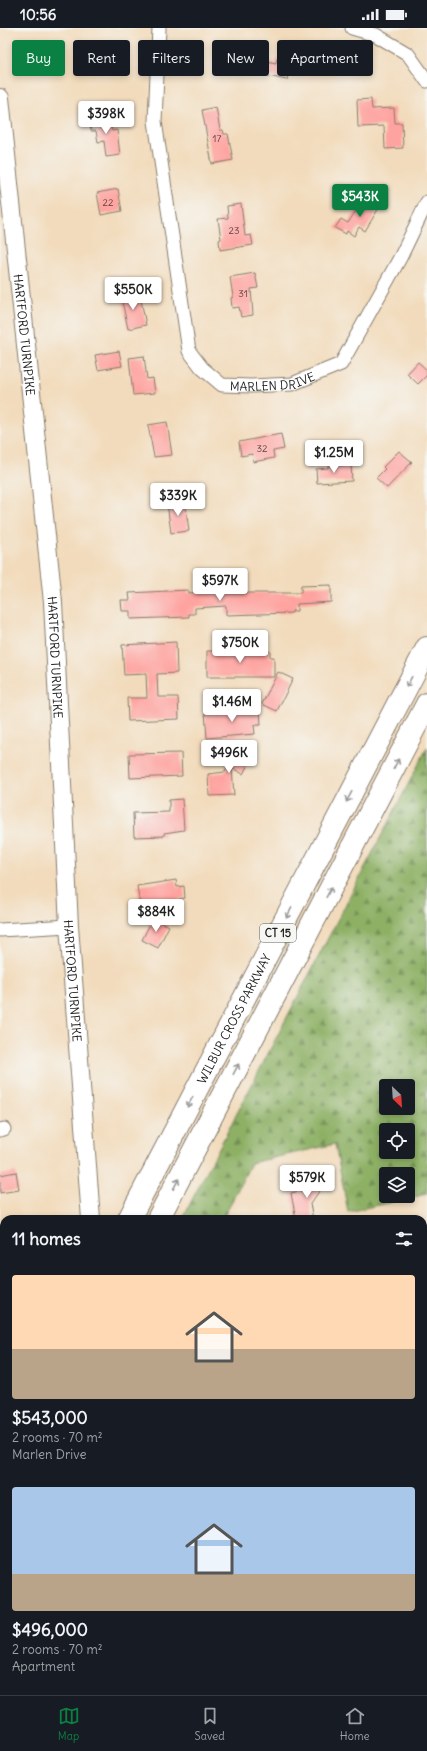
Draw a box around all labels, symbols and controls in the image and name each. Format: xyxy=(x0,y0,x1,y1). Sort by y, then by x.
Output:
text: 10:56 xyxy=(20,5,57,24)
chip: Buy xyxy=(12,40,65,76)
chip: Rent xyxy=(73,40,130,76)
chip: Filters xyxy=(138,40,204,76)
chip: New xyxy=(212,40,269,76)
chip: Apartment xyxy=(277,40,373,76)
pin: $398K xyxy=(78,101,134,135)
text: $398K xyxy=(87,105,125,122)
house number: 17 xyxy=(213,132,222,145)
pin: $543K xyxy=(332,184,388,218)
text: $543K xyxy=(341,188,379,205)
house number: 22 xyxy=(103,196,114,209)
house number: 23 xyxy=(228,224,240,237)
street label: HARTFORD TURNPIKE xyxy=(11,273,39,396)
pin: $550K xyxy=(105,277,161,311)
text: $550K xyxy=(114,281,152,298)
house number: 31 xyxy=(238,287,248,300)
street label: MARLEN DRIVE xyxy=(230,368,317,394)
pin: $1.25M xyxy=(301,440,367,474)
house number: 32 xyxy=(256,442,268,455)
text: $1.25M xyxy=(314,444,354,461)
pin: $339K xyxy=(150,483,206,517)
text: $339K xyxy=(159,487,197,504)
pin: $597K xyxy=(192,568,248,602)
text: $597K xyxy=(202,572,238,589)
street label: HARTFORD TURNPIKE xyxy=(45,595,66,719)
pin: $750K xyxy=(212,630,268,664)
text: $750K xyxy=(221,634,259,651)
one-way arrow xyxy=(405,676,412,688)
pin: $1.46M xyxy=(199,689,265,723)
text: $1.46M xyxy=(212,693,252,710)
pin: $496K xyxy=(201,740,257,774)
text: $496K xyxy=(210,744,248,761)
one-way arrow xyxy=(392,759,400,771)
one-way arrow xyxy=(345,791,352,803)
one-way arrow xyxy=(326,886,333,898)
pin: $884K xyxy=(128,899,184,933)
text: $884K xyxy=(137,903,175,920)
one-way arrow xyxy=(284,906,292,918)
street label: HARTFORD TURNPIKE xyxy=(61,919,85,1042)
road number: CT 15 xyxy=(260,924,296,942)
street label: WILBUR CROSS PARKWAY xyxy=(194,951,274,1086)
one-way arrow xyxy=(233,1063,240,1075)
north arrow xyxy=(379,1079,415,1115)
map controls xyxy=(379,1079,415,1203)
one-way arrow xyxy=(185,1096,193,1108)
button: locate xyxy=(379,1123,415,1159)
pin: $579K xyxy=(279,1165,335,1199)
button: layers xyxy=(379,1167,415,1203)
text: $579K xyxy=(289,1169,325,1186)
one-way arrow xyxy=(173,1179,180,1191)
text: 11 homes xyxy=(12,1228,81,1250)
icon: filters xyxy=(393,1228,415,1250)
icon: home xyxy=(178,1301,250,1373)
text: $543,000 xyxy=(12,1407,88,1429)
text: 2 rooms · 70 m² xyxy=(12,1429,103,1446)
text: Marlen Drive xyxy=(12,1446,86,1463)
icon: home xyxy=(178,1513,250,1585)
text: $496,000 xyxy=(12,1619,88,1641)
text: 2 rooms · 70 m² xyxy=(12,1641,103,1658)
text: Apartment xyxy=(12,1658,75,1675)
tab: Map xyxy=(58,1705,80,1743)
tab: Saved xyxy=(195,1705,225,1743)
tab: Home xyxy=(340,1705,369,1743)

